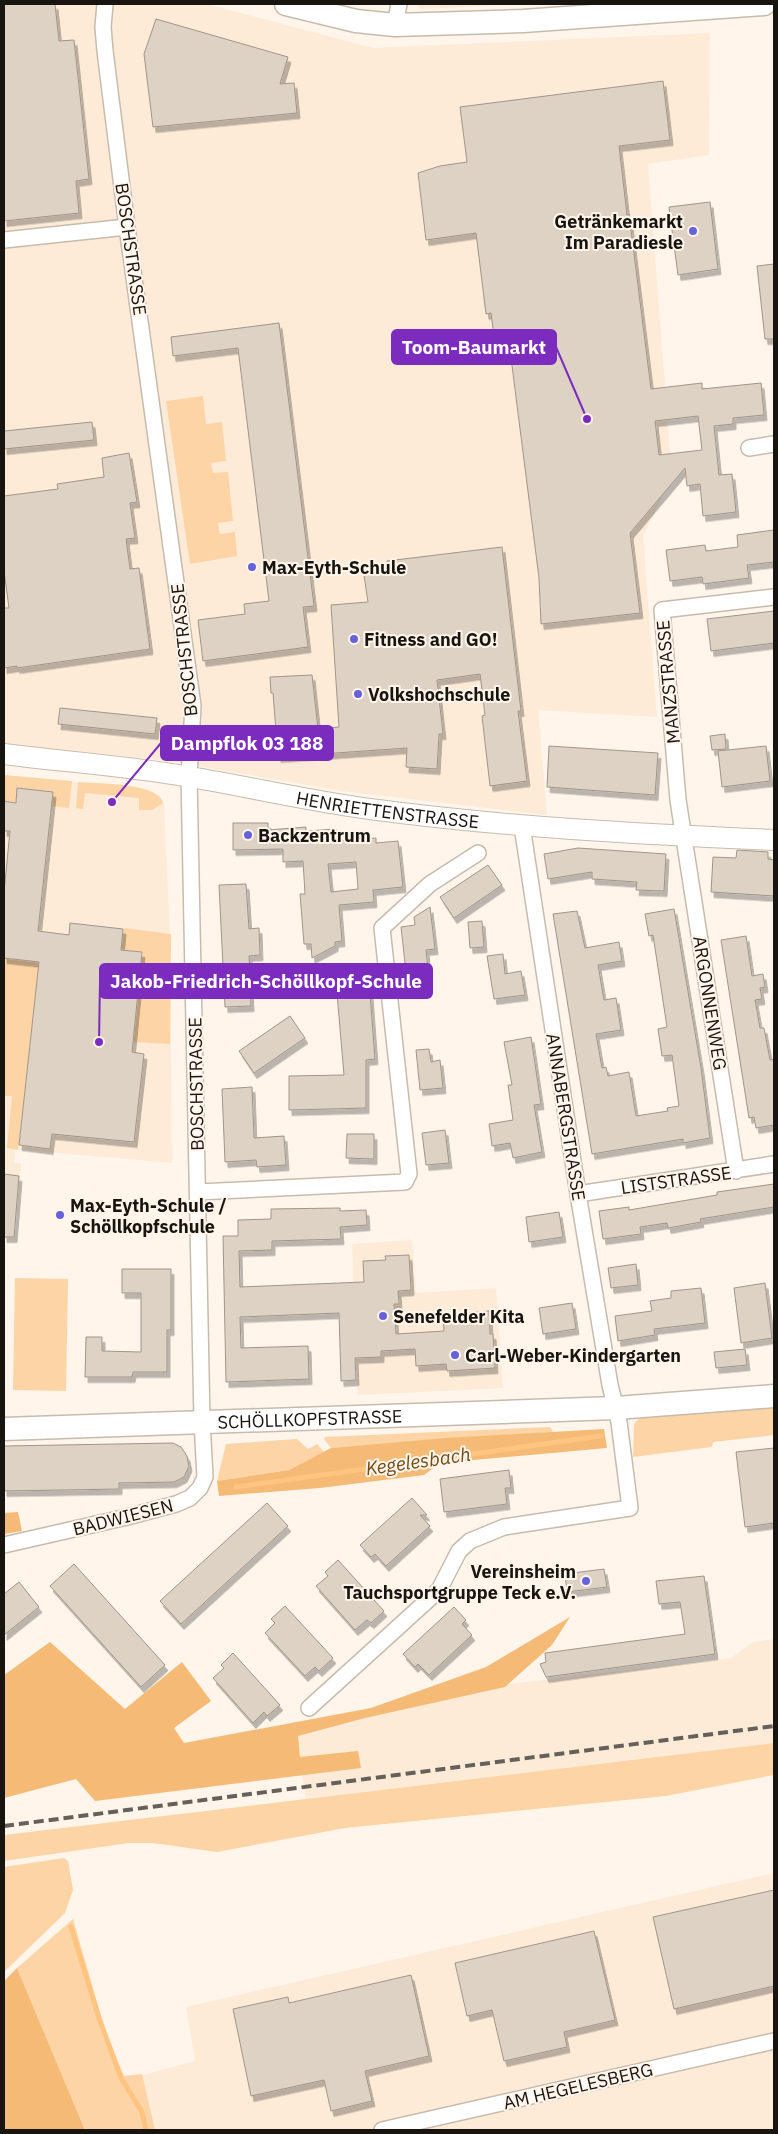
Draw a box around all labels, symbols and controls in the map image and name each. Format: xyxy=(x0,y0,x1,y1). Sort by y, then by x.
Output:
street label: BOSCHSTRASSE xyxy=(110,181,152,317)
place label: Getränkemarkt Im Paradiesle xyxy=(554,210,683,254)
marker: Getränkemarkt Im Paradiesle xyxy=(687,225,699,237)
callout: Toom-Baumarkt xyxy=(392,330,556,364)
text: Toom-Baumarkt xyxy=(402,335,546,359)
place label: Max-Eyth-Schule xyxy=(262,556,406,579)
marker: Max-Eyth-Schule xyxy=(246,561,258,573)
street label: BOSCHSTRASSE xyxy=(166,582,202,718)
street label: MANZSTRASSE xyxy=(651,619,685,745)
place label: Fitness and GO! xyxy=(364,628,497,651)
marker: Fitness and GO! xyxy=(348,633,360,645)
place label: Volkshochschule xyxy=(368,683,510,706)
marker: Volkshochschule xyxy=(352,688,364,700)
callout: Dampflok 03 188 xyxy=(161,726,333,760)
text: Dampflok 03 188 xyxy=(171,731,323,755)
street label: HENRIETTENSTRASSE xyxy=(294,786,480,833)
place label: Backzentrum xyxy=(258,824,371,847)
marker: Backzentrum xyxy=(242,829,254,841)
street label: ARGONNENWEG xyxy=(688,934,732,1072)
callout: Jakob-Friedrich-Schöllkopf-Schule xyxy=(100,964,432,998)
text: Jakob-Friedrich-Schöllkopf-Schule xyxy=(110,969,422,993)
street label: BOSCHSTRASSE xyxy=(183,1017,209,1151)
street label: ANNABERGSTRASSE xyxy=(541,1032,591,1202)
street label: LISTSTRASSE xyxy=(619,1161,733,1199)
place label: Max-Eyth-Schule / Schöllkopfschule xyxy=(70,1194,227,1238)
marker: Max-Eyth-Schule / Schöllkopfschule xyxy=(54,1209,66,1221)
place label: Senefelder Kita xyxy=(393,1305,525,1328)
marker: Senefelder Kita xyxy=(377,1310,389,1322)
place label: Carl-Weber-Kindergarten xyxy=(465,1344,681,1367)
marker: Carl-Weber-Kindergarten xyxy=(449,1349,461,1361)
street label: SCHÖLLKOPFSTRASSE xyxy=(217,1404,403,1433)
water label: Kegelesbach xyxy=(364,1442,472,1480)
street label: BADWIESEN xyxy=(70,1493,176,1541)
place label: Vereinsheim Tauchsportgruppe Teck e.V. xyxy=(343,1560,576,1604)
marker: Vereinsheim Tauchsportgruppe Teck e.V. xyxy=(580,1575,592,1587)
street label: AM HEGELESBERG xyxy=(501,2058,655,2114)

